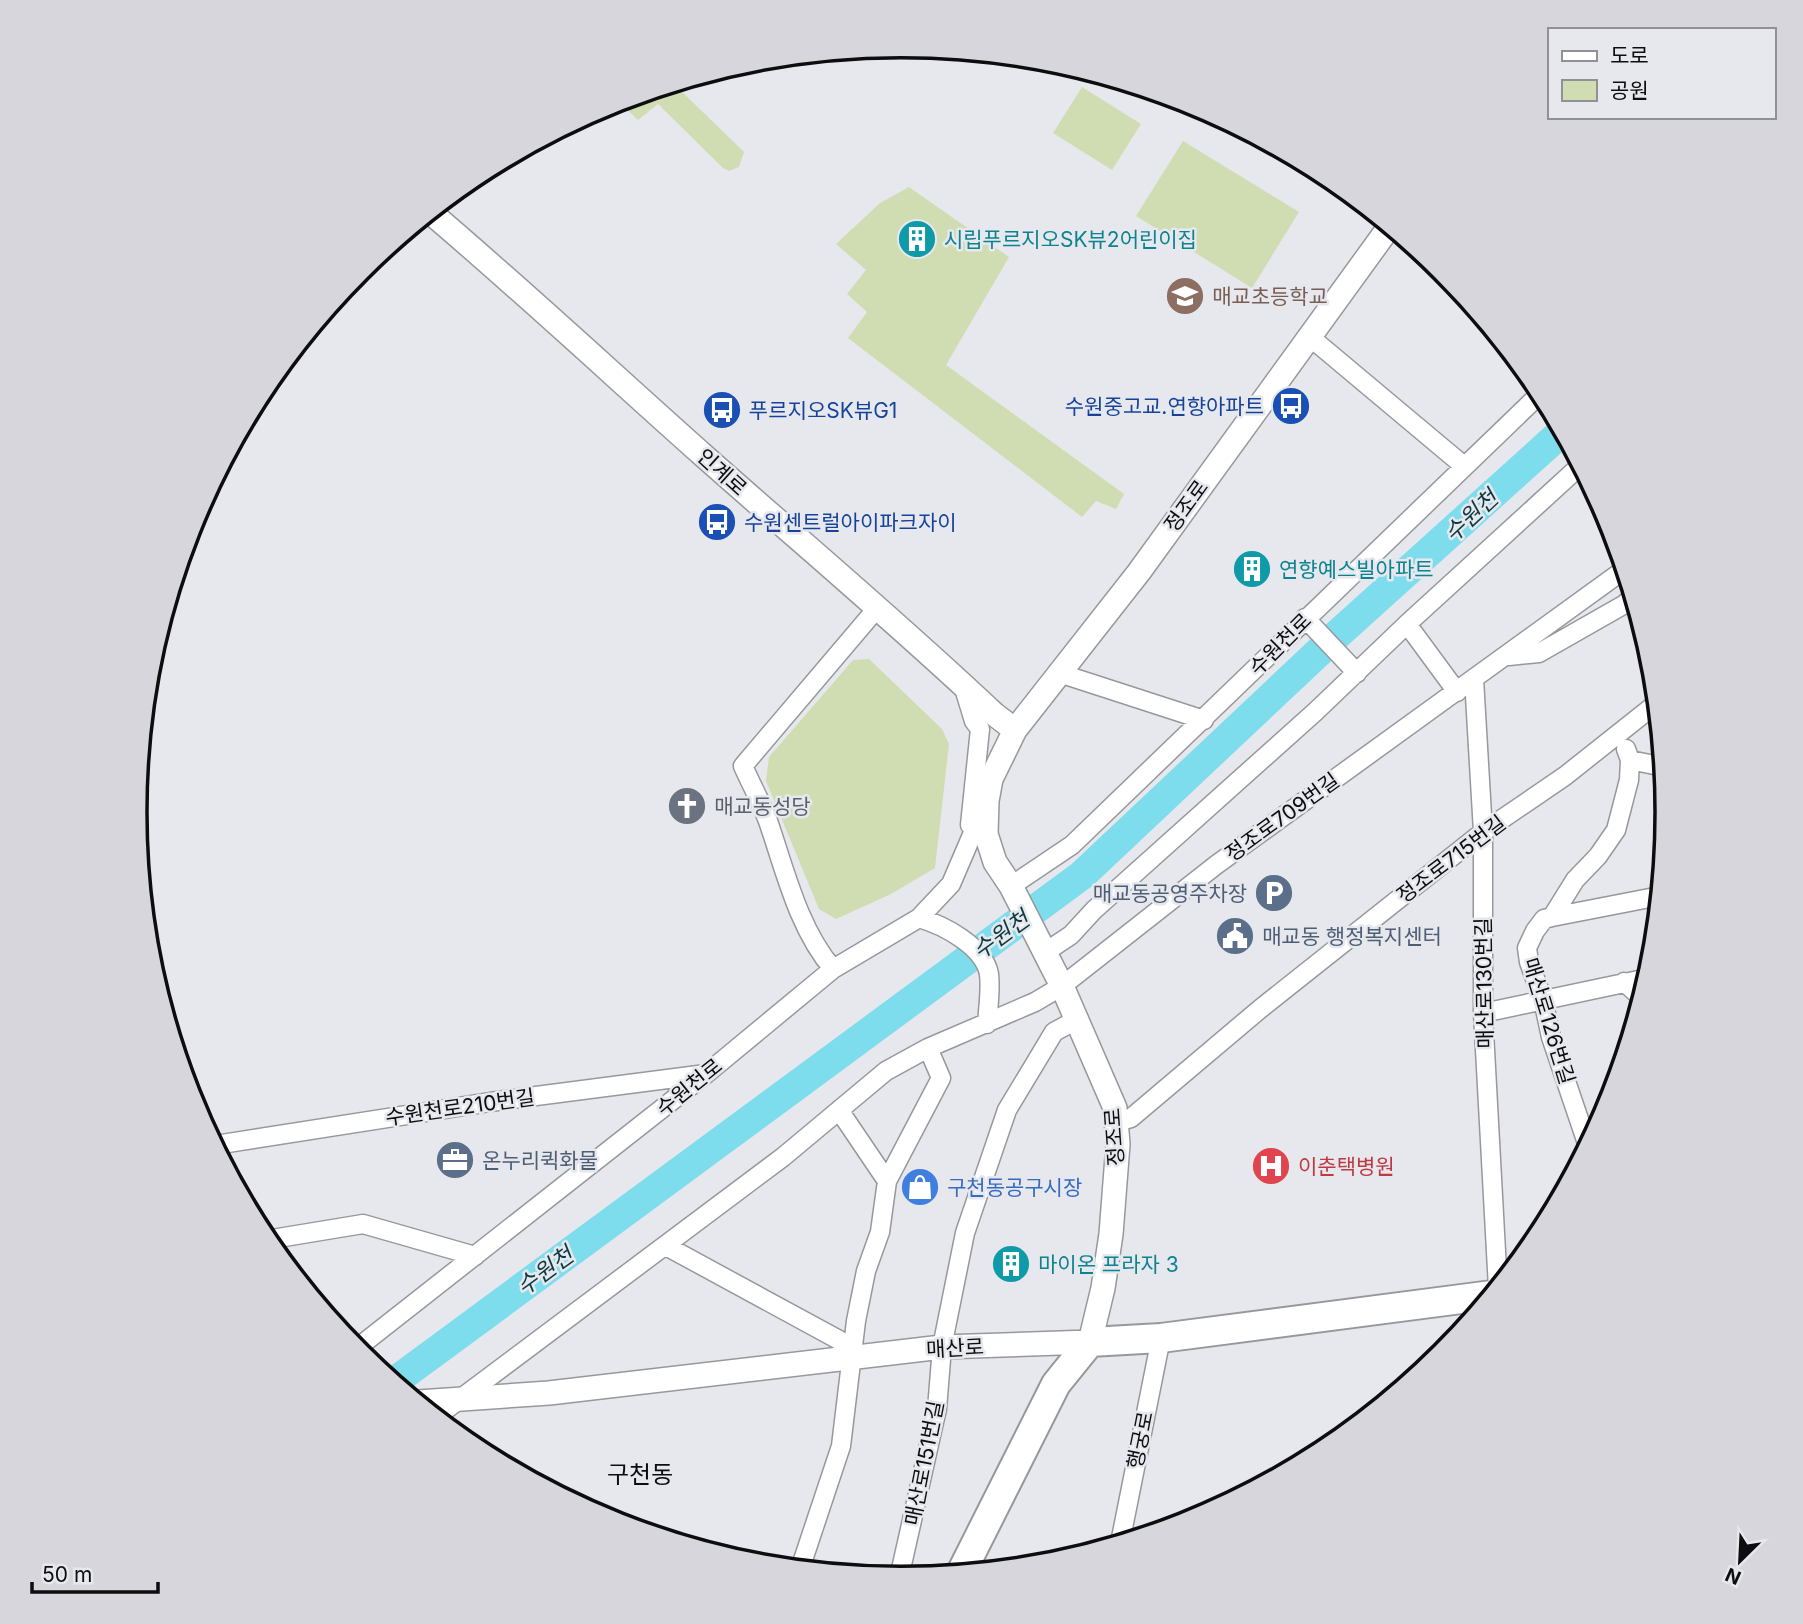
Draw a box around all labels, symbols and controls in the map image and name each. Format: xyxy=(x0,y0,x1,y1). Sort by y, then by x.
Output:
legend xyxy=(1548,28,1775,119)
text: 도로 xyxy=(1610,43,1649,68)
text: 공원 xyxy=(1610,78,1649,103)
building icon: 시립푸르지오SK뷰2어린이집 xyxy=(896,218,938,260)
place label: 시립푸르지오SK뷰2어린이집 xyxy=(944,227,1197,252)
school or university icon: 매교초등학교 xyxy=(1164,275,1206,317)
place label: 매교초등학교 xyxy=(1212,284,1328,309)
bus stop icon: 수원중고교.연향아파트 xyxy=(1270,385,1312,427)
bus stop icon: 푸르지오SK뷰G1 xyxy=(701,389,743,431)
place label: 수원중고교.연향아파트 xyxy=(1065,394,1264,419)
place label: 푸르지오SK뷰G1 xyxy=(749,398,897,423)
street label: 인계로 xyxy=(692,443,752,501)
street label: 정조로 xyxy=(1159,475,1213,537)
water label: 수원천 xyxy=(1438,482,1506,548)
bus stop icon: 수원센트럴아이파크자이 xyxy=(696,501,738,543)
place label: 수원센트럴아이파크자이 xyxy=(744,510,957,535)
building icon: 연향예스빌아파트 xyxy=(1231,548,1273,590)
place label: 연향예스빌아파트 xyxy=(1279,557,1434,582)
street label: 수원천로 xyxy=(1244,608,1316,680)
street label: 정조로709번길 xyxy=(1220,767,1344,867)
church icon: 매교동성당 xyxy=(666,785,708,827)
place label: 매교동성당 xyxy=(714,794,811,819)
street label: 정조로715번길 xyxy=(1392,810,1510,908)
parking icon: 매교동공영주차장 xyxy=(1253,872,1295,914)
place label: 매교동공영주차장 xyxy=(1092,881,1247,906)
water label: 수원천 xyxy=(967,903,1037,965)
public building icon: 매교동 행정복지센터 xyxy=(1214,915,1256,957)
street label: 매산로130번길 xyxy=(1470,917,1498,1049)
place label: 매교동 행정복지센터 xyxy=(1262,924,1442,949)
street label: 매산로126번길 xyxy=(1518,955,1580,1087)
street label: 수원천로 xyxy=(651,1053,727,1121)
street label: 수원천로210번길 xyxy=(384,1084,536,1130)
street label: 정조로 xyxy=(1100,1107,1128,1167)
office icon: 온누리퀵화물 xyxy=(434,1139,476,1181)
hospital icon: 이춘택병원 xyxy=(1250,1145,1292,1187)
place label: 온누리퀵화물 xyxy=(482,1148,598,1173)
place label: 이춘택병원 xyxy=(1298,1154,1395,1179)
shop icon: 구천동공구시장 xyxy=(899,1166,941,1208)
place label: 구천동공구시장 xyxy=(947,1175,1082,1200)
water label: 수원천 xyxy=(511,1239,581,1301)
building icon: 마이온 프라자 3 xyxy=(990,1243,1032,1285)
place label: 마이온 프라자 3 xyxy=(1038,1252,1179,1277)
street label: 매산로 xyxy=(925,1334,985,1362)
street label: 매산로151번길 xyxy=(900,1399,948,1527)
street label: 행궁로 xyxy=(1122,1409,1158,1471)
district label: 구천동 xyxy=(607,1460,673,1489)
north arrow xyxy=(1705,1526,1775,1596)
scale bar xyxy=(32,1550,158,1594)
text: 50 m xyxy=(42,1562,92,1587)
text: N xyxy=(1722,1563,1745,1590)

